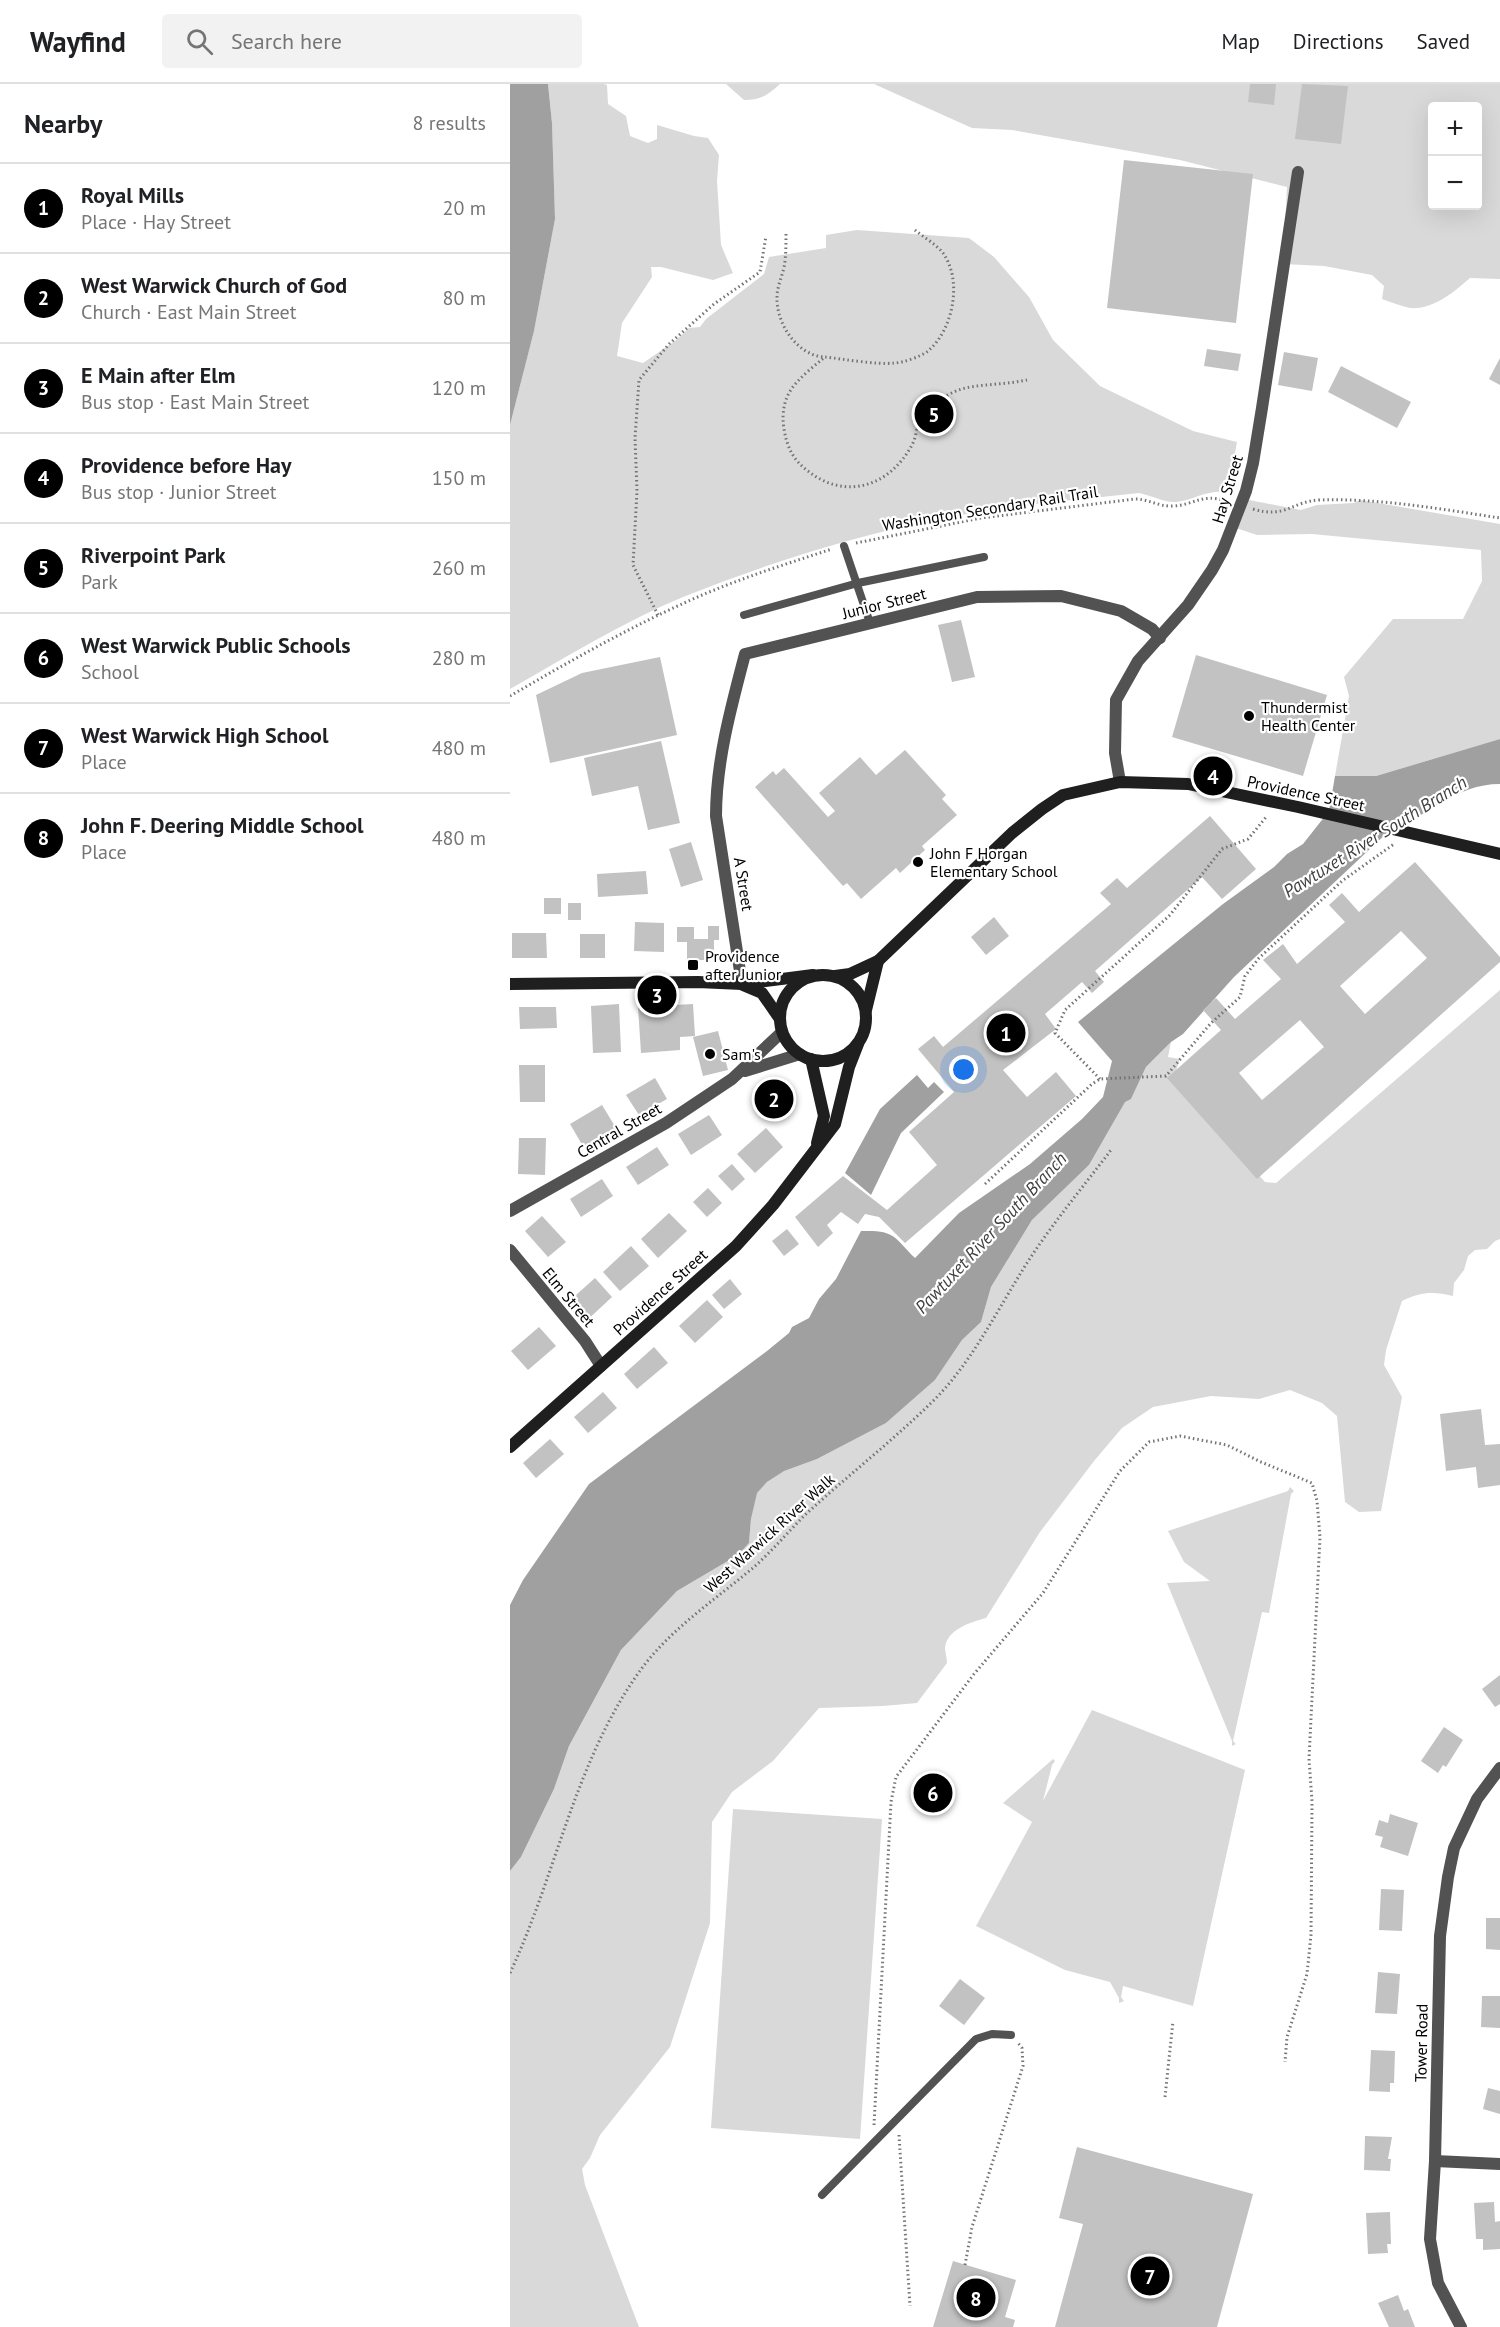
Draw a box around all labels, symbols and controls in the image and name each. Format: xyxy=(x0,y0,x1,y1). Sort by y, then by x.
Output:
search box xyxy=(162,14,582,68)
text: Wayfind xyxy=(30,23,126,60)
icon: search xyxy=(183,25,216,58)
text: Search here xyxy=(231,27,342,55)
text: Map xyxy=(1221,28,1260,55)
text: Directions xyxy=(1293,28,1384,55)
text: Saved xyxy=(1417,28,1470,55)
map controls xyxy=(1428,102,1482,210)
button: + xyxy=(1428,102,1482,156)
text: Nearby xyxy=(24,107,102,140)
text: 8 results xyxy=(413,110,486,136)
button: − xyxy=(1428,156,1482,210)
text: Royal Mills xyxy=(81,181,184,209)
text: 1 xyxy=(38,195,49,221)
text: 20 m xyxy=(443,195,486,221)
text: Place · Hay Street xyxy=(81,209,231,235)
text: West Warwick Church of God xyxy=(81,271,347,299)
text: 2 xyxy=(38,285,49,311)
text: 80 m xyxy=(443,285,486,311)
text: Church · East Main Street xyxy=(81,299,297,325)
text: E Main after Elm xyxy=(81,361,236,389)
text: 3 xyxy=(38,375,49,401)
text: 120 m xyxy=(432,375,486,401)
text: Bus stop · East Main Street xyxy=(81,389,309,415)
pin: 5 xyxy=(914,392,954,436)
text: Providence before Hay xyxy=(81,451,292,479)
street label: Hay Street xyxy=(1207,452,1247,526)
text: 4 xyxy=(38,465,49,491)
text: 150 m xyxy=(432,465,486,491)
text: Bus stop · Junior Street xyxy=(81,479,277,505)
street label: Washington Secondary Rail Trail xyxy=(881,481,1099,535)
text: Riverpoint Park xyxy=(81,541,226,569)
text: 5 xyxy=(38,555,49,581)
text: 260 m xyxy=(432,555,486,581)
text: Park xyxy=(81,569,118,595)
street label: Junior Street xyxy=(839,583,928,623)
text: West Warwick Public Schools xyxy=(81,631,351,659)
text: 6 xyxy=(38,645,49,671)
text: 280 m xyxy=(432,645,486,671)
text: School xyxy=(81,659,139,685)
place label: Thundermist Health Center xyxy=(1261,697,1356,735)
marker: Thundermist Health Center xyxy=(1242,709,1256,723)
text: West Warwick High School xyxy=(81,721,328,749)
text: 7 xyxy=(38,735,49,761)
text: 480 m xyxy=(432,735,486,761)
text: Place xyxy=(81,749,127,775)
pin: 4 xyxy=(1194,754,1232,798)
street label: Providence Street xyxy=(1245,771,1367,815)
water label: Pawtuxet River South Branch xyxy=(1279,771,1471,903)
text: John F. Deering Middle School xyxy=(81,811,364,839)
text: 8 xyxy=(38,825,49,851)
text: 480 m xyxy=(432,825,486,851)
text: Place xyxy=(81,839,127,865)
place label: John F Horgan Elementary School xyxy=(929,843,1058,881)
marker: John F Horgan Elementary School xyxy=(911,855,925,869)
street label: A Street xyxy=(730,856,758,913)
place label: Providence after Junior xyxy=(705,946,782,984)
marker: Providence after Junior xyxy=(686,958,700,972)
pin: 3 xyxy=(638,972,676,1018)
pin: 1 xyxy=(986,1010,1026,1056)
place label: Sam's xyxy=(722,1044,761,1064)
marker: Sam's xyxy=(703,1047,717,1061)
your location xyxy=(949,1055,978,1084)
pin: 2 xyxy=(754,1076,794,1122)
street label: Central Street xyxy=(573,1098,665,1162)
water label: Pawtuxet River South Branch xyxy=(910,1147,1071,1318)
street label: Providence Street xyxy=(609,1244,712,1340)
street label: Elm Street xyxy=(538,1263,600,1331)
street label: West Warwick River Walk xyxy=(699,1469,839,1597)
pin: 6 xyxy=(914,1770,952,1816)
street label: Tower Road xyxy=(1410,2004,1432,2082)
pin: 7 xyxy=(1130,2254,1170,2298)
pin: 8 xyxy=(956,2276,996,2320)

